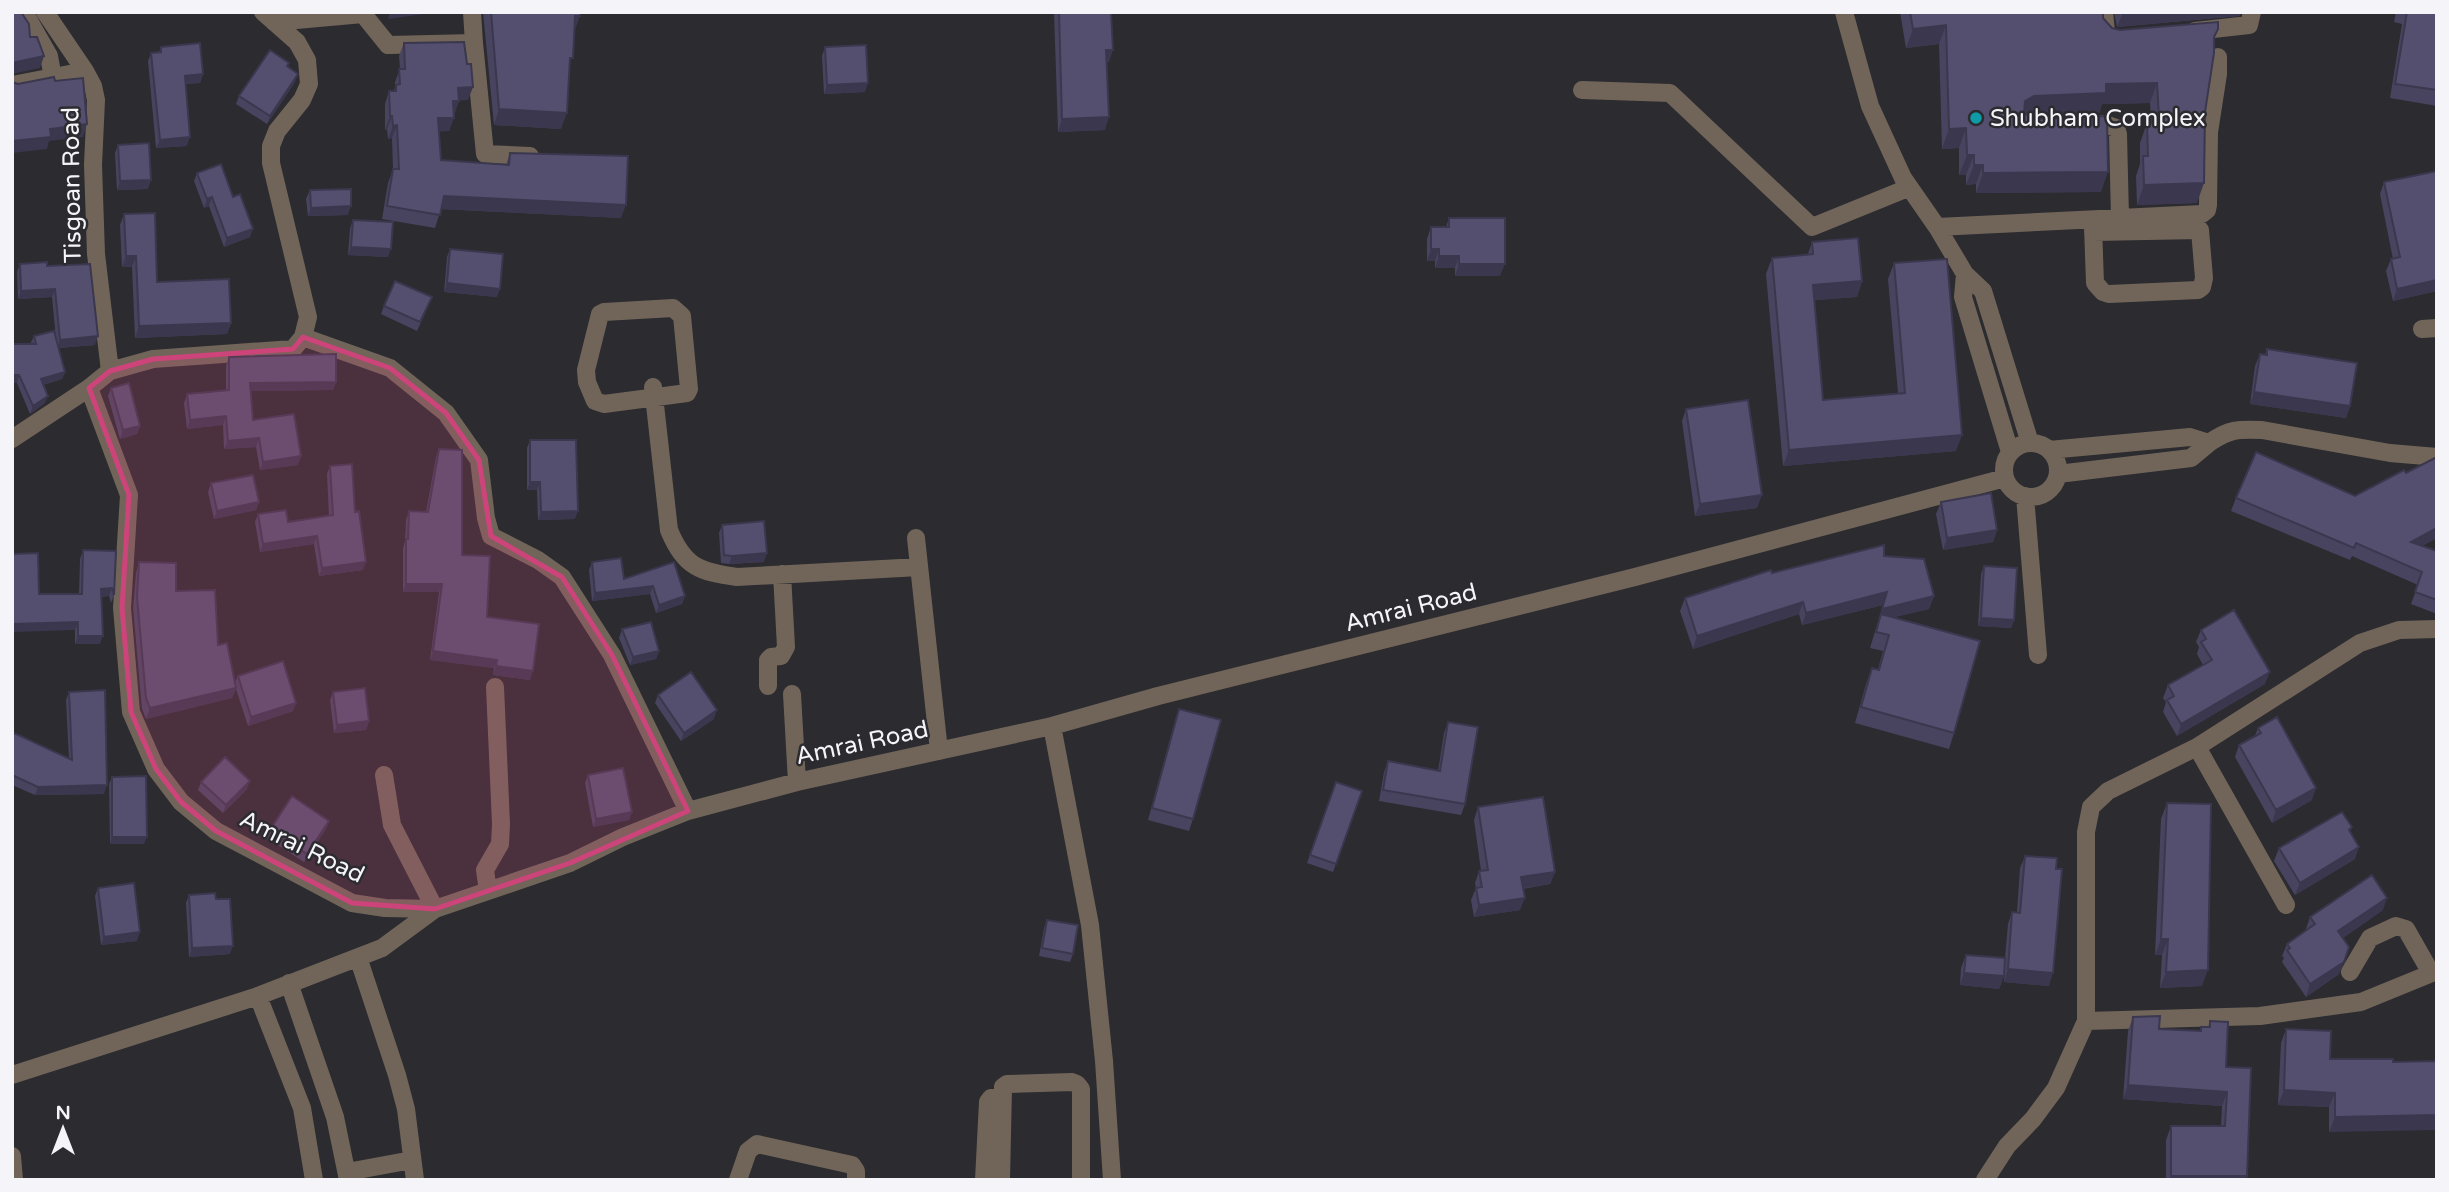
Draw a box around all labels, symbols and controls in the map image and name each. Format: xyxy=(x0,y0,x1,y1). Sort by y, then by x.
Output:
place label: Shubham Complex xyxy=(1990,104,2206,133)
street label: Tisgoan Road xyxy=(56,107,88,263)
marker: Shubham Complex xyxy=(1968,110,1984,126)
street label: Amrai Road xyxy=(1342,578,1480,638)
street label: Amrai Road xyxy=(793,715,931,771)
street label: Amrai Road xyxy=(235,804,369,890)
north arrow xyxy=(28,1094,98,1164)
text: N xyxy=(55,1102,71,1124)

